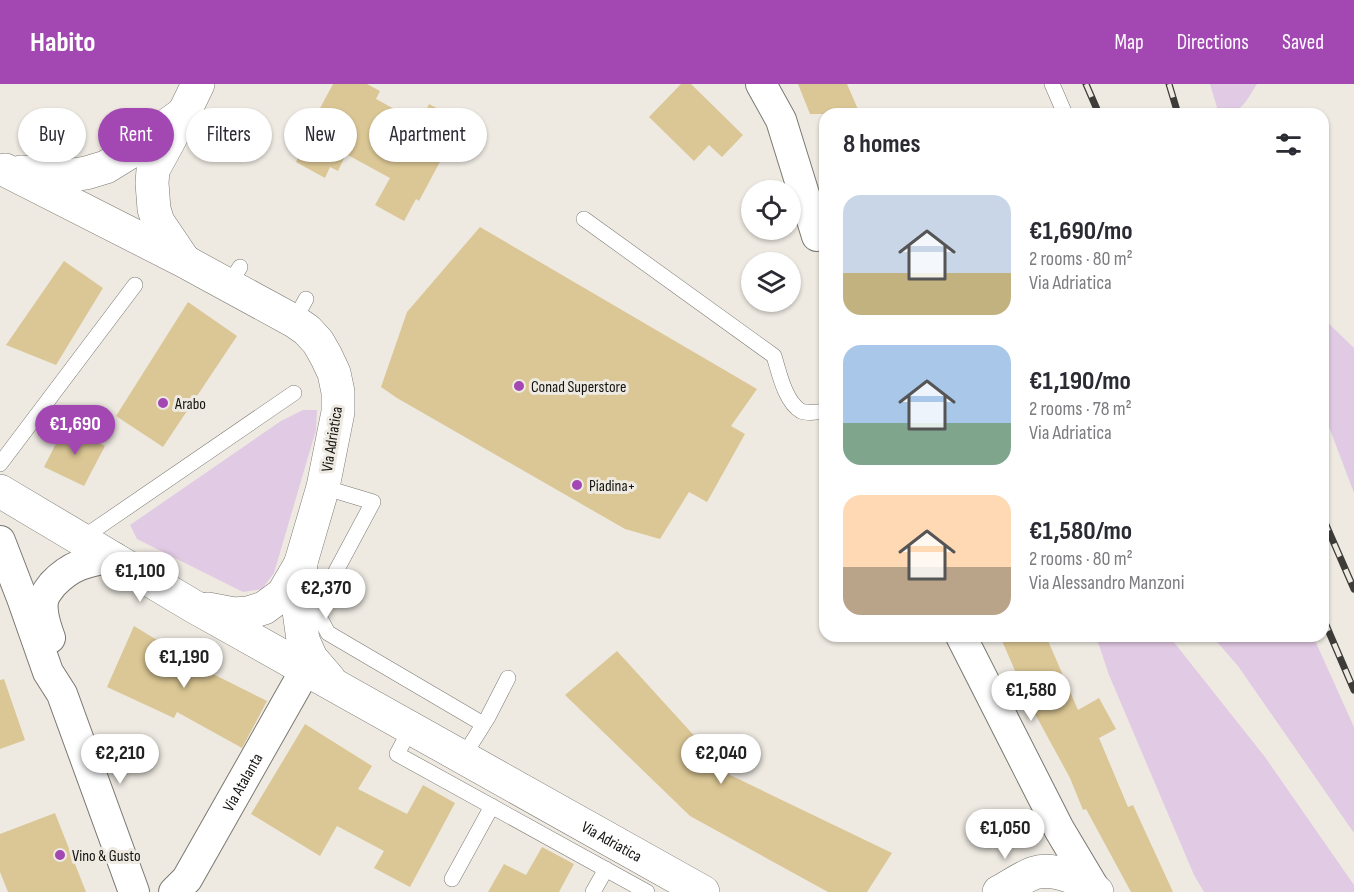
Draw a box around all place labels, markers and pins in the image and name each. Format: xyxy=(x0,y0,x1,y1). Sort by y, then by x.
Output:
place label: Conad Superstore xyxy=(531,378,626,397)
marker: Conad Superstore xyxy=(512,379,526,393)
place label: Arabo xyxy=(174,395,206,414)
marker: Arabo xyxy=(156,396,170,410)
pin: €1,690 xyxy=(26,405,124,456)
place label: Piadina+ xyxy=(589,477,635,496)
marker: Piadina+ xyxy=(570,478,584,492)
pin: €1,100 xyxy=(91,552,189,603)
pin: €2,370 xyxy=(277,569,375,620)
pin: €1,190 xyxy=(135,638,233,689)
pin: €1,580 xyxy=(982,671,1080,722)
pin: €2,210 xyxy=(71,734,169,785)
pin: €2,040 xyxy=(672,734,770,785)
pin: €1,050 xyxy=(956,809,1054,860)
place label: Vino & Gusto xyxy=(72,847,141,866)
marker: Vino & Gusto xyxy=(53,848,67,862)

